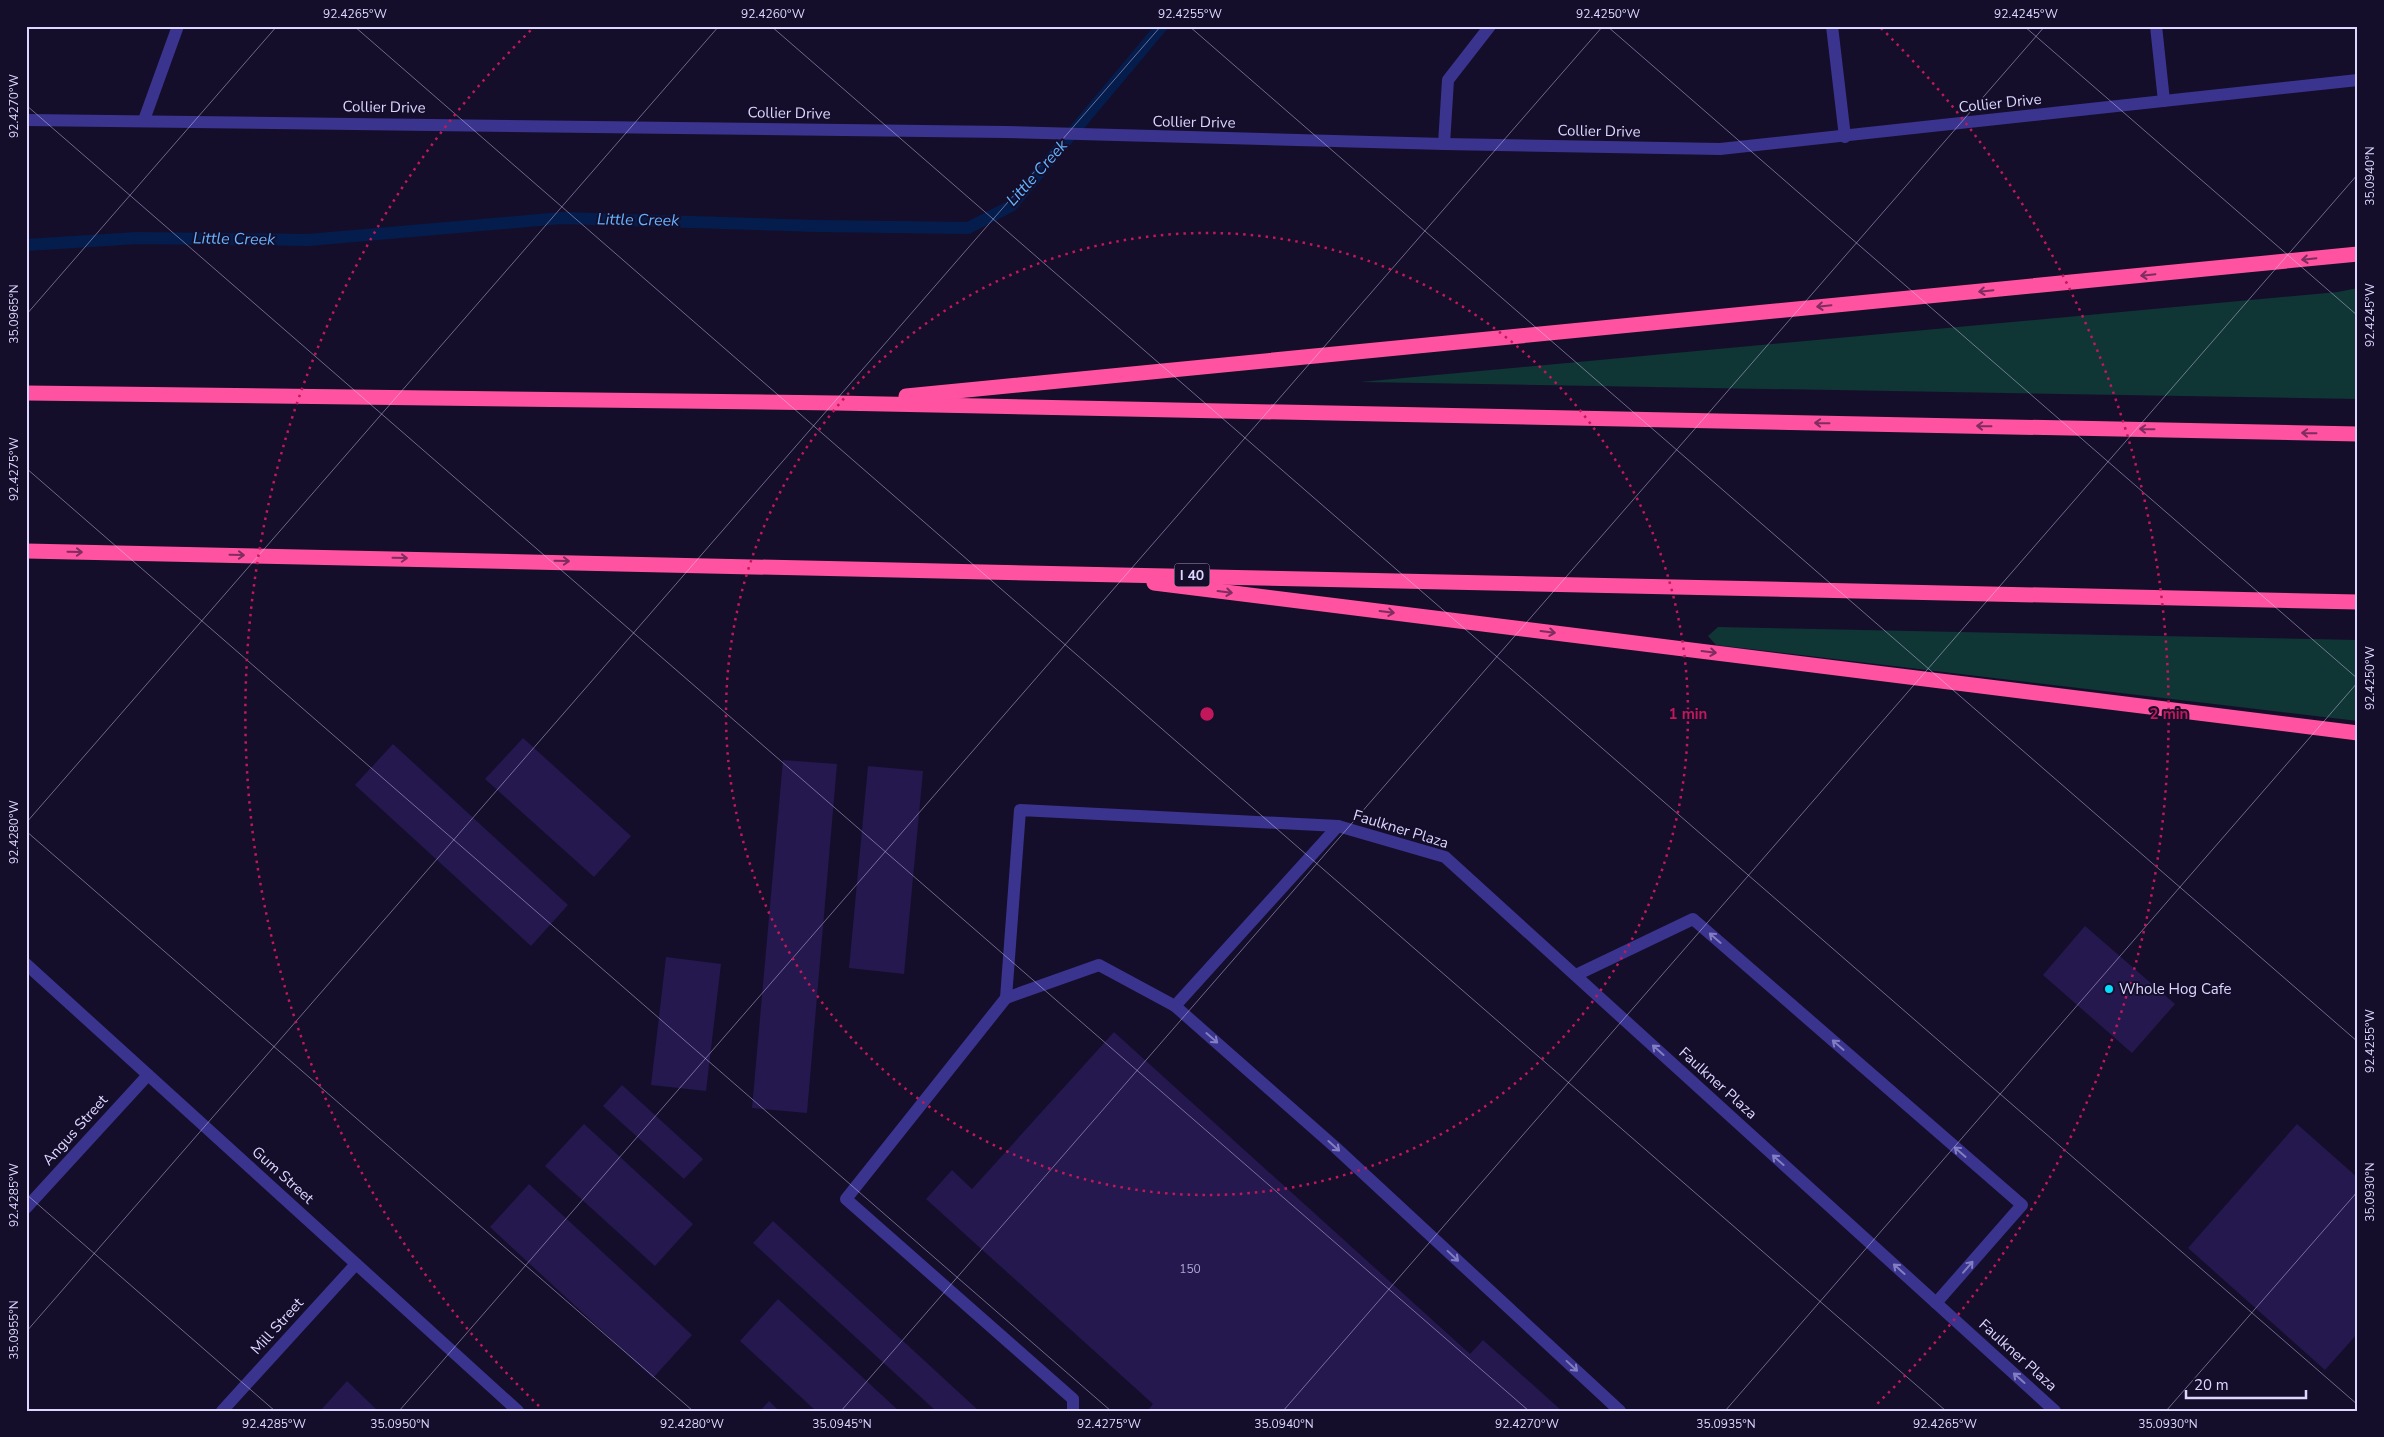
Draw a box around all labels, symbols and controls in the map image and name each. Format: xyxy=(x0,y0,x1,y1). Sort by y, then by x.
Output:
text: 92.4265°W xyxy=(323,6,387,22)
text: 92.4260°W xyxy=(741,6,805,22)
text: 92.4255°W xyxy=(1158,6,1222,22)
text: 92.4250°W xyxy=(1576,6,1640,22)
text: 92.4245°W xyxy=(1994,6,2058,22)
text: 92.4270°W xyxy=(6,74,22,138)
street label: Collier Drive xyxy=(1958,89,2042,117)
street label: Collier Drive xyxy=(342,96,426,118)
street label: Collier Drive xyxy=(747,102,831,124)
street label: Collier Drive xyxy=(1152,111,1236,133)
street label: Collier Drive xyxy=(1557,120,1641,142)
water label: Little Creek xyxy=(1001,134,1073,211)
text: 35.0940°N xyxy=(2362,146,2378,206)
water label: Little Creek xyxy=(597,208,680,232)
water label: Little Creek xyxy=(193,227,276,251)
one-way arrow xyxy=(2302,254,2318,264)
one-way arrow xyxy=(2140,270,2156,280)
text: 92.4245°W xyxy=(2362,283,2378,347)
text: 35.0965°N xyxy=(6,284,22,344)
one-way arrow xyxy=(1978,286,1994,295)
one-way arrow xyxy=(1816,302,1832,311)
one-way arrow xyxy=(1814,418,1830,428)
one-way arrow xyxy=(1976,421,1992,431)
one-way arrow xyxy=(2139,424,2155,434)
one-way arrow xyxy=(2301,428,2317,437)
text: 92.4275°W xyxy=(6,437,22,501)
one-way arrow xyxy=(66,547,83,557)
one-way arrow xyxy=(229,550,245,560)
one-way arrow xyxy=(392,553,408,563)
one-way arrow xyxy=(554,557,570,566)
road number: I 40 xyxy=(1174,564,1210,586)
one-way arrow xyxy=(1217,587,1233,597)
one-way arrow xyxy=(1378,607,1394,617)
one-way arrow xyxy=(1539,627,1555,637)
text: 92.4250°W xyxy=(2362,646,2378,710)
one-way arrow xyxy=(1701,647,1717,657)
text: 1 min xyxy=(1669,704,1707,724)
text: 2 min xyxy=(2150,704,2188,724)
centre of rings xyxy=(1198,705,1216,723)
text: 92.4280°W xyxy=(6,800,22,864)
street label: Faulkner Plaza xyxy=(1351,805,1451,853)
one-way arrow xyxy=(1709,933,1722,944)
place label: Whole Hog Cafe xyxy=(2119,979,2232,999)
marker: Whole Hog Cafe xyxy=(2103,983,2115,995)
text: 92.4255°W xyxy=(2362,1009,2378,1073)
one-way arrow xyxy=(1205,1032,1218,1043)
one-way arrow xyxy=(1831,1039,1844,1051)
street label: Faulkner Plaza xyxy=(1675,1043,1761,1123)
one-way arrow xyxy=(1652,1045,1665,1056)
street label: Angus Street xyxy=(38,1090,113,1170)
one-way arrow xyxy=(1327,1140,1340,1151)
street label: Gum Street xyxy=(248,1142,319,1209)
one-way arrow xyxy=(1954,1146,1967,1158)
one-way arrow xyxy=(1772,1154,1785,1166)
text: 35.0930°N xyxy=(2362,1162,2378,1222)
text: 92.4285°W xyxy=(6,1163,22,1227)
one-way arrow xyxy=(1447,1250,1460,1262)
one-way arrow xyxy=(1963,1260,1974,1273)
house number: 150 xyxy=(1179,1261,1201,1277)
one-way arrow xyxy=(1892,1263,1905,1275)
street label: Mill Street xyxy=(246,1293,308,1359)
text: 35.0955°N xyxy=(6,1300,22,1360)
street label: Faulkner Plaza xyxy=(1975,1315,2061,1395)
one-way arrow xyxy=(1566,1360,1579,1372)
scale bar xyxy=(2186,1367,2306,1399)
one-way arrow xyxy=(2013,1372,2026,1384)
text: 20 m xyxy=(2194,1375,2229,1395)
text: 92.4285°W xyxy=(242,1416,306,1432)
text: 35.0950°N xyxy=(370,1416,430,1432)
text: 92.4280°W xyxy=(660,1416,724,1432)
text: 35.0945°N xyxy=(812,1416,872,1432)
text: 92.4275°W xyxy=(1077,1416,1141,1432)
text: 35.0940°N xyxy=(1254,1416,1314,1432)
text: 92.4270°W xyxy=(1495,1416,1559,1432)
text: 35.0935°N xyxy=(1696,1416,1756,1432)
text: 92.4265°W xyxy=(1913,1416,1977,1432)
text: 35.0930°N xyxy=(2138,1416,2198,1432)

